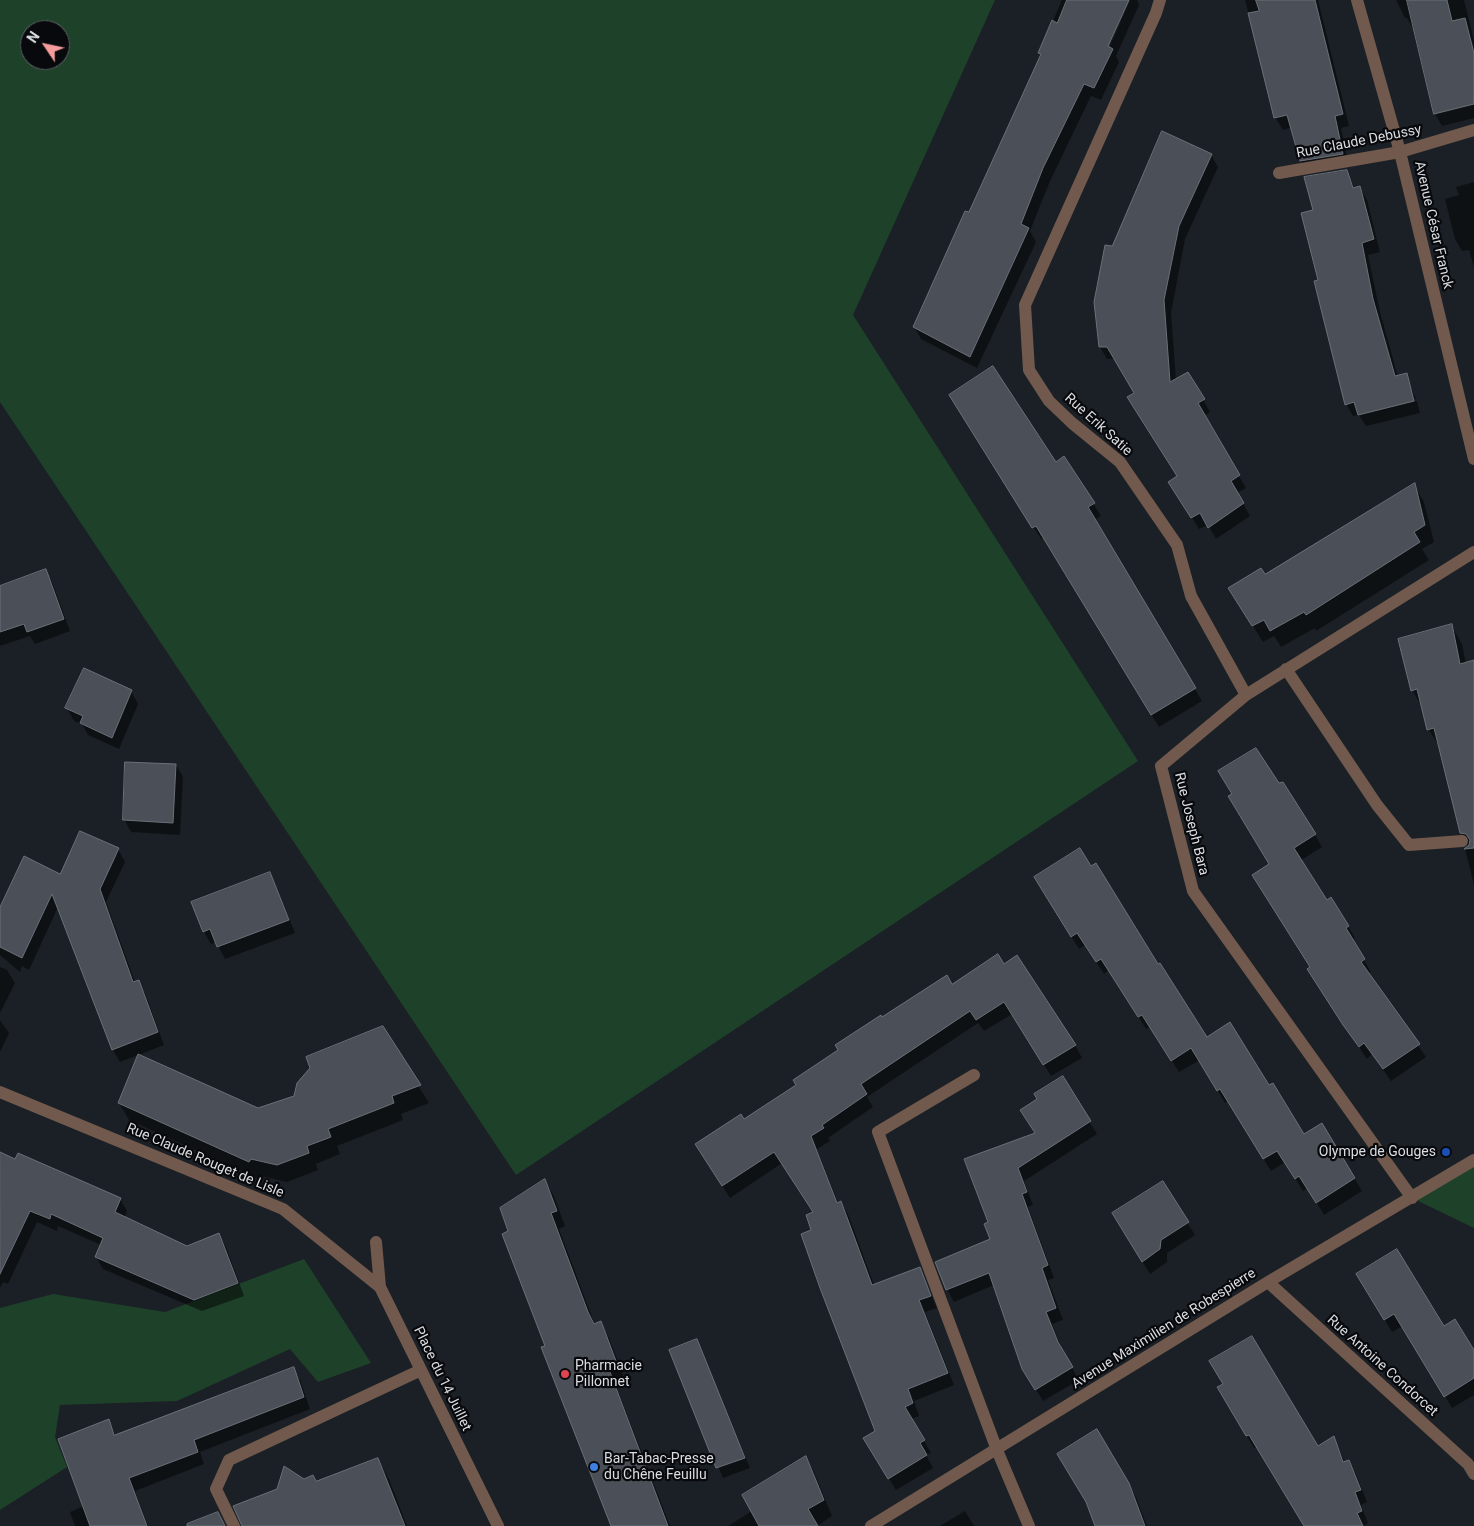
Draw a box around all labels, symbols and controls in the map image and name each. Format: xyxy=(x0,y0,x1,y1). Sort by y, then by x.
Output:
north arrow xyxy=(20,20,70,70)
text: N xyxy=(24,29,43,46)
street label: Rue Claude Debussy xyxy=(1295,122,1423,162)
street label: Avenue César Franck xyxy=(1410,159,1456,291)
street label: Rue Erik Satie xyxy=(1061,390,1135,460)
street label: Rue Joseph Bara xyxy=(1170,771,1212,877)
street label: Rue Claude Rouget de Lisle xyxy=(124,1120,286,1202)
place label: Olympe de Gouges xyxy=(1319,1144,1436,1160)
marker: Olympe de Gouges xyxy=(1440,1146,1452,1158)
street label: Avenue Maximilien de Robespierre xyxy=(1069,1265,1259,1393)
street label: Rue Antoine Condorcet xyxy=(1323,1312,1441,1420)
street label: Place du 14 Juillet xyxy=(409,1324,475,1434)
place label: Pharmacie Pillonnet xyxy=(575,1358,642,1390)
marker: Pharmacie Pillonnet xyxy=(559,1368,571,1380)
place label: Bar-Tabac-Presse du Chêne Feuillu xyxy=(604,1451,714,1484)
marker: Bar-Tabac-Presse du Chêne Feuillu xyxy=(588,1461,600,1473)

